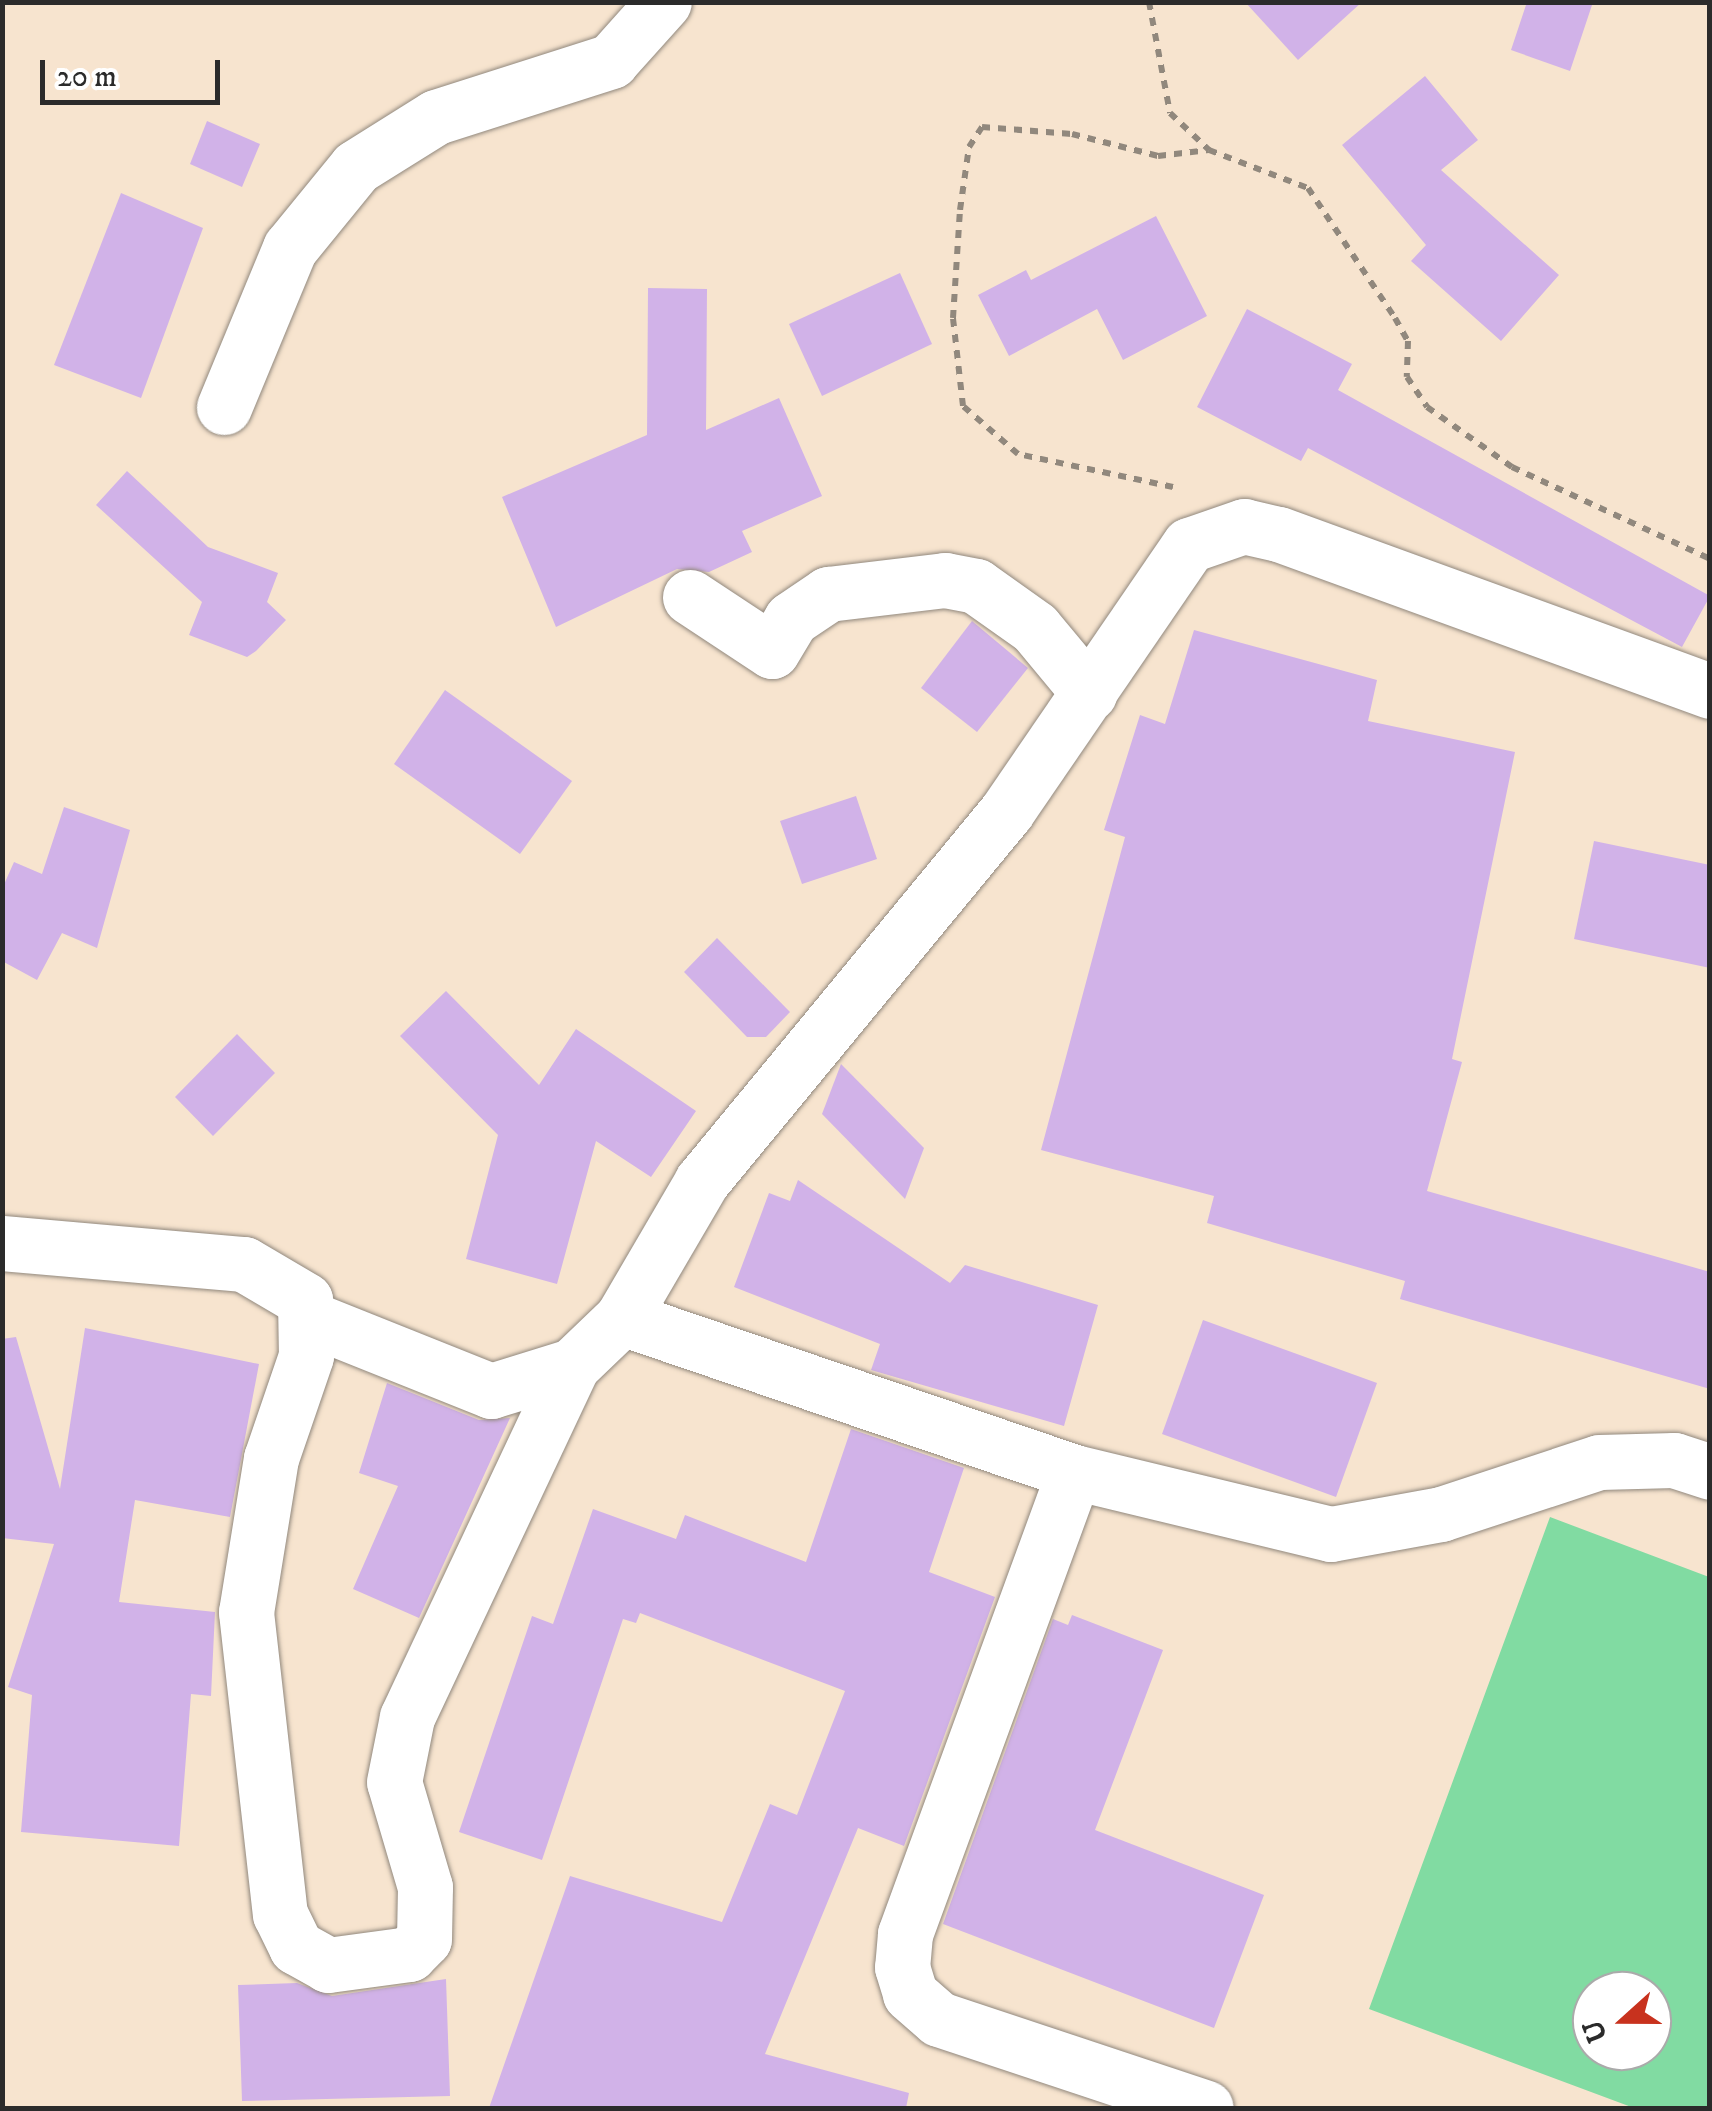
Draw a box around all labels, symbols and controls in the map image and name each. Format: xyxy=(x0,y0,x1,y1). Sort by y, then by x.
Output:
scale bar xyxy=(45,40,225,102)
text: 20 m xyxy=(57,59,117,96)
north arrow xyxy=(1572,1971,1672,2071)
text: U xyxy=(1575,2015,1616,2048)

